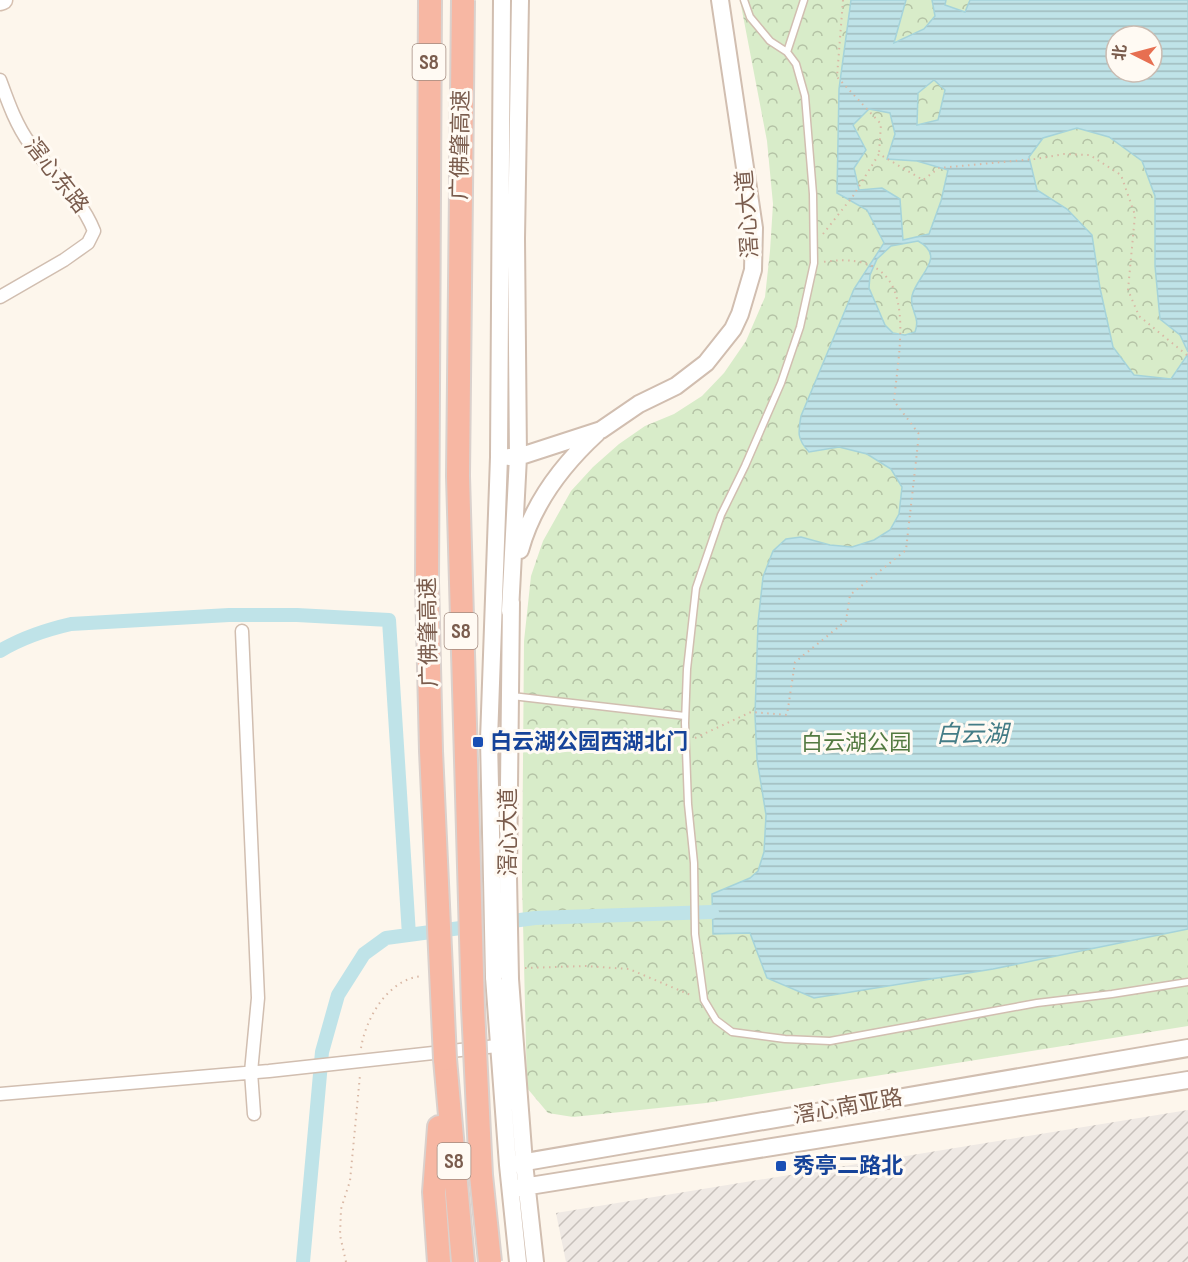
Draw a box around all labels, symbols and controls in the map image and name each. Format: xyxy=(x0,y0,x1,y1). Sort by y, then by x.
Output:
north arrow xyxy=(1104,24,1164,84)
road number: S8 xyxy=(412,44,446,80)
text: 北 xyxy=(1110,44,1131,62)
street label: 广佛肇高速 xyxy=(447,90,475,200)
street label: 滘心东路 xyxy=(18,133,94,219)
street label: 滘心大道 xyxy=(731,169,765,259)
street label: 广佛肇高速 xyxy=(415,577,443,687)
road number: S8 xyxy=(444,613,478,649)
water label: 白云湖 xyxy=(936,720,1012,749)
place label: 白云湖公园西湖北门 xyxy=(490,729,688,756)
park label: 白云湖公园 xyxy=(801,730,911,757)
marker: 白云湖公园西湖北门 xyxy=(471,735,485,749)
street label: 滘心大道 xyxy=(495,788,522,876)
street label: 滘心南亚路 xyxy=(791,1084,905,1130)
road number: S8 xyxy=(438,1143,470,1179)
place label: 秀亭二路北 xyxy=(793,1153,903,1180)
marker: 秀亭二路北 xyxy=(774,1159,788,1173)

